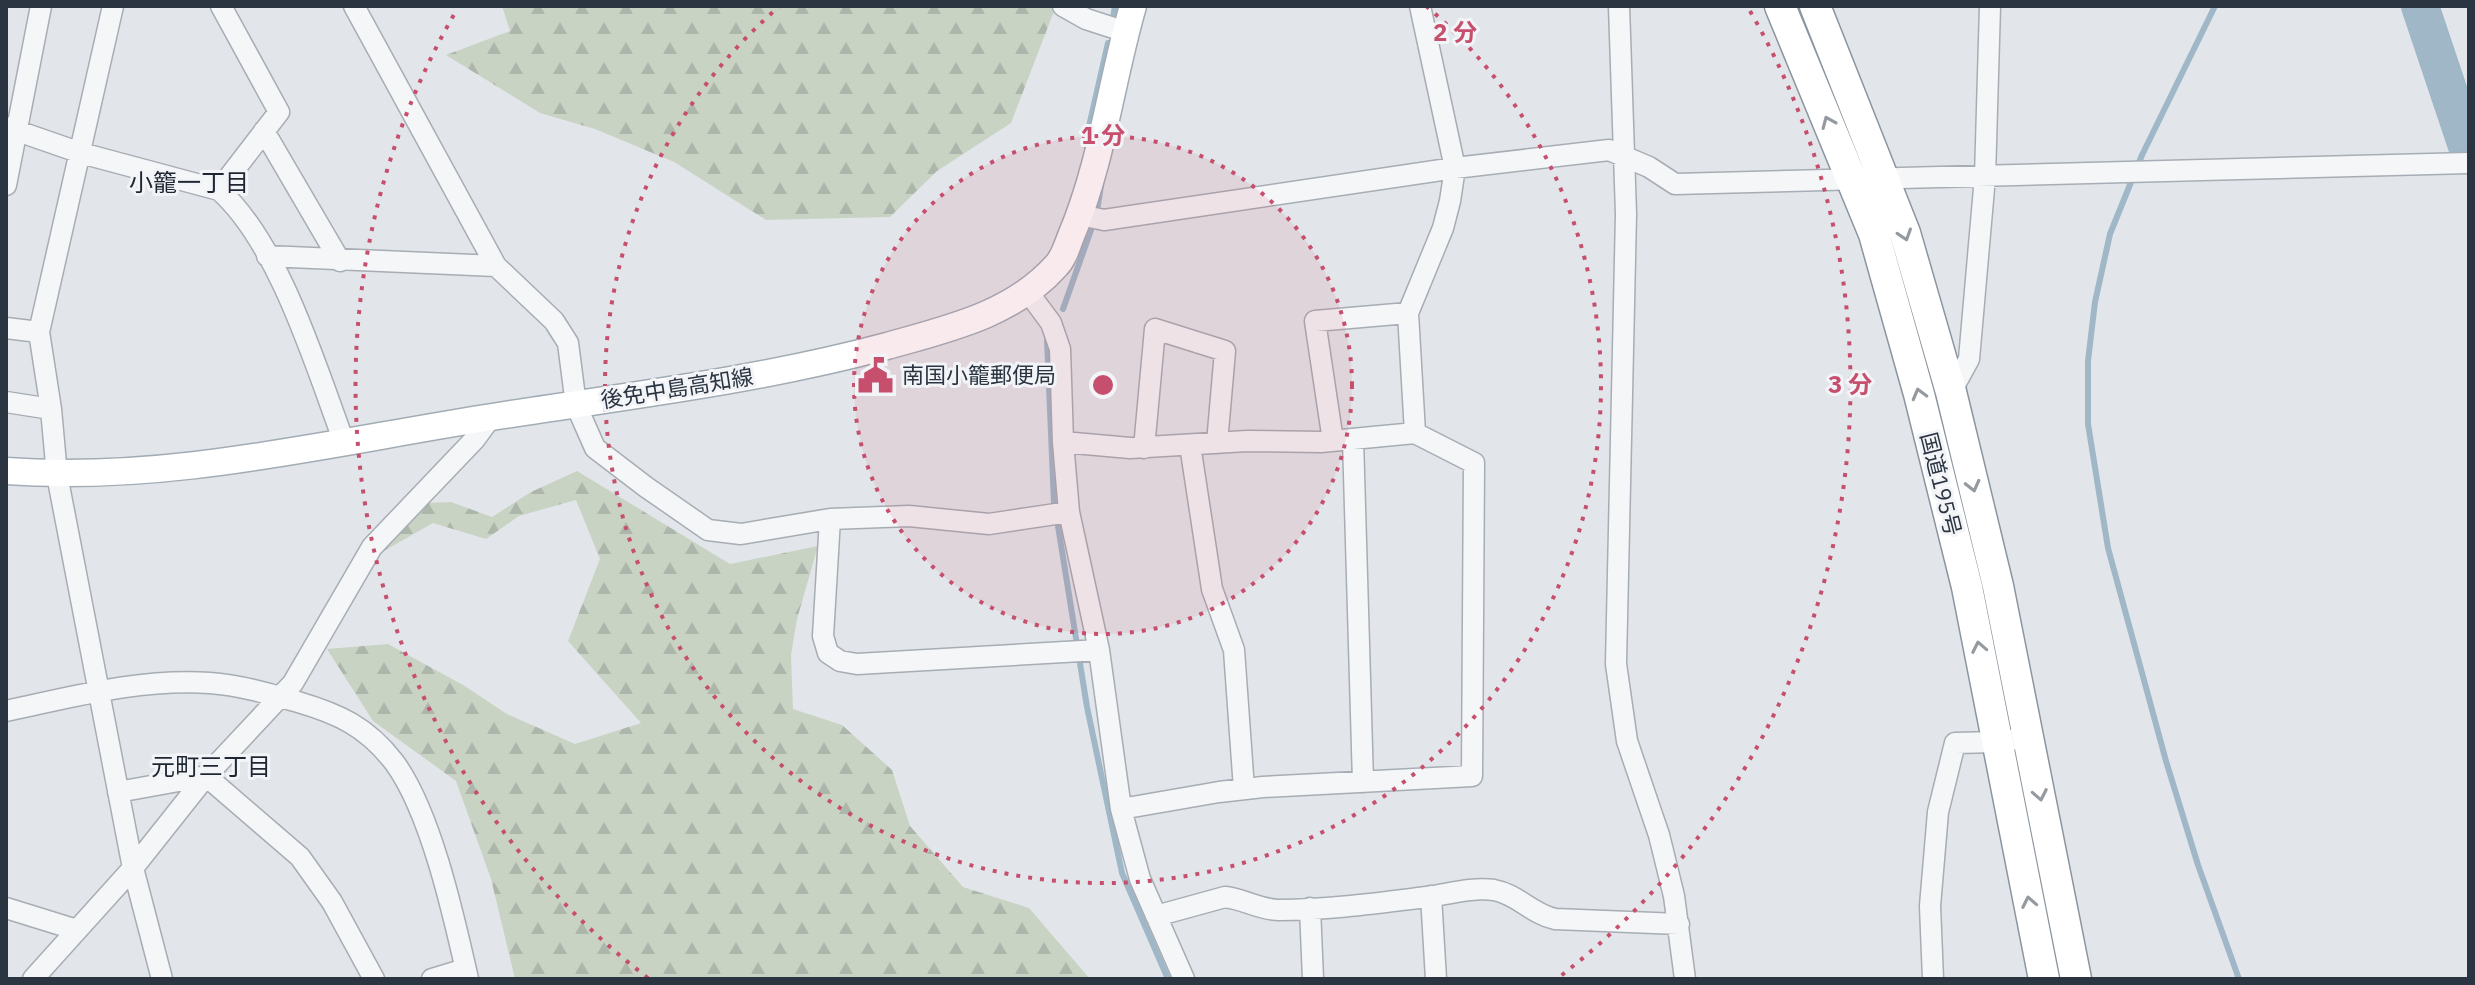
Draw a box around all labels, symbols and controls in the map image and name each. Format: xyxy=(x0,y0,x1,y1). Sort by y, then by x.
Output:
text: 2 分 xyxy=(1433,16,1477,48)
one-way arrow xyxy=(1822,115,1838,130)
text: 1 分 xyxy=(1081,119,1125,151)
district label: 小籠一丁目 xyxy=(129,166,249,198)
one-way arrow xyxy=(1896,227,1912,241)
public building icon: 南国小籠郵便局 xyxy=(857,356,895,394)
place label: 南国小籠郵便局 xyxy=(902,360,1056,389)
street label: 後免中島高知線 xyxy=(599,361,755,414)
text: 3 分 xyxy=(1828,368,1872,400)
centre of rings xyxy=(1089,371,1117,399)
one-way arrow xyxy=(1912,388,1929,402)
street label: 国道195号 xyxy=(1915,429,1968,539)
one-way arrow xyxy=(1964,478,1981,492)
one-way arrow xyxy=(1971,641,1988,655)
district label: 元町三丁目 xyxy=(151,750,271,782)
one-way arrow xyxy=(2031,787,2048,801)
one-way arrow xyxy=(2022,896,2039,909)

